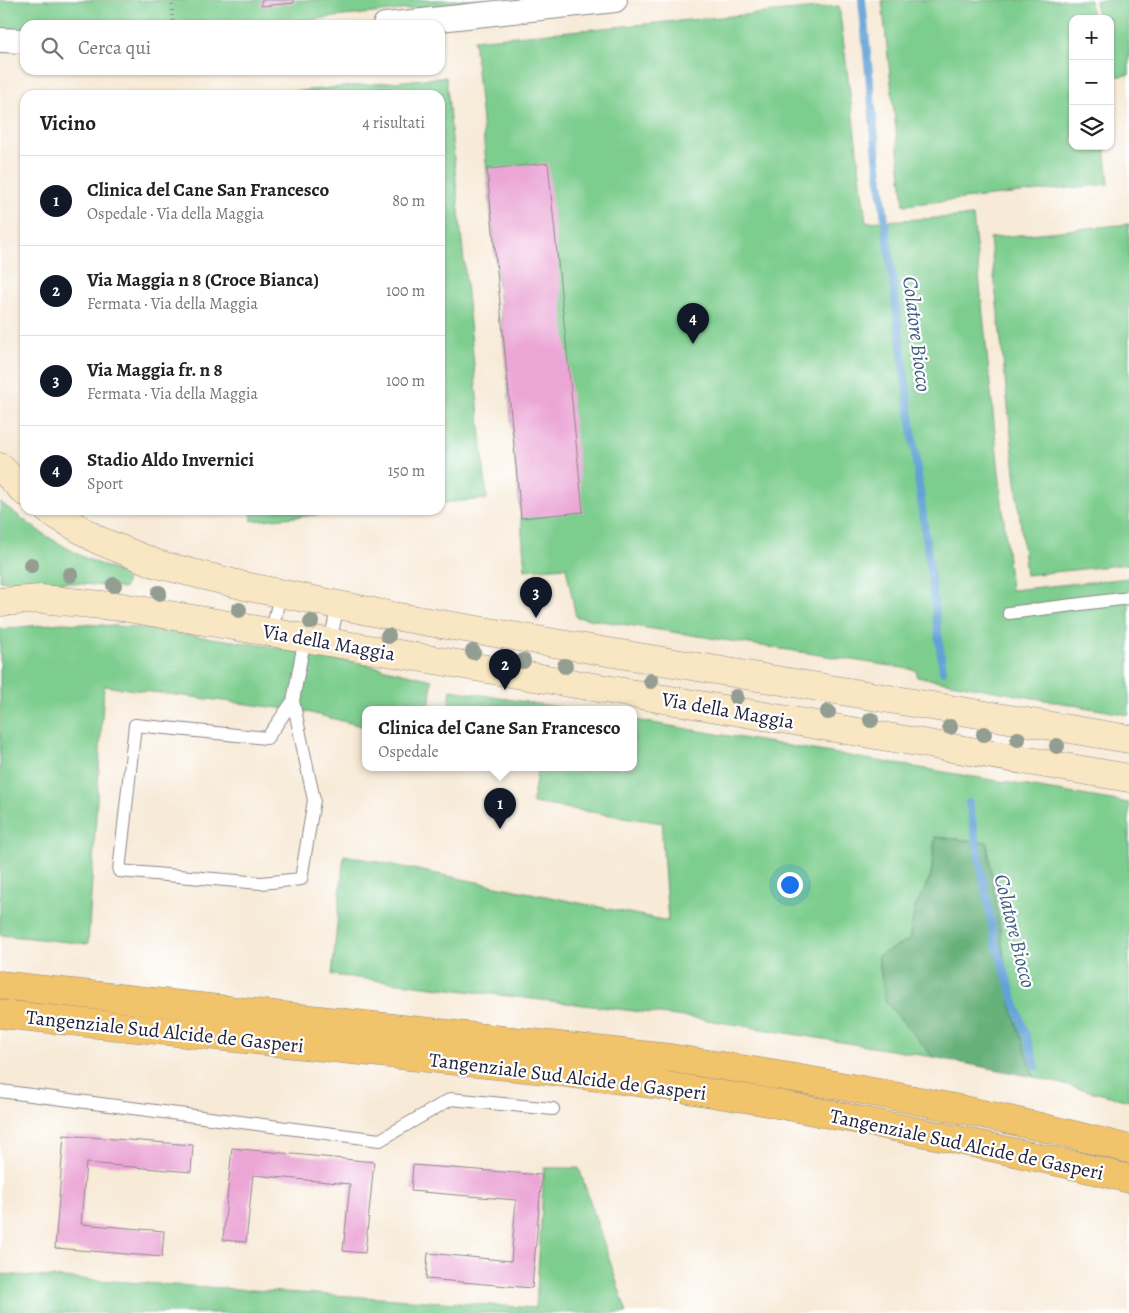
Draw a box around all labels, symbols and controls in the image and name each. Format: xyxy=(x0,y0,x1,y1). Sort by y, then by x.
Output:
map controls xyxy=(1069,15,1114,150)
button: + xyxy=(1069,15,1114,60)
search box xyxy=(20,20,445,75)
icon: search xyxy=(38,34,66,62)
text: Cerca qui xyxy=(78,35,151,61)
button: − xyxy=(1069,60,1114,105)
button: layers xyxy=(1069,105,1114,150)
text: Vicino xyxy=(40,109,96,137)
text: 4 risultati xyxy=(362,112,425,134)
text: Clinica del Cane San Francesco xyxy=(87,177,329,203)
text: 1 xyxy=(53,190,59,212)
text: 80 m xyxy=(392,190,425,212)
text: Ospedale · Via della Maggia xyxy=(87,203,264,225)
text: Via Maggia n 8 (Croce Bianca) xyxy=(87,267,319,293)
water label: Colatore Biocco xyxy=(896,275,938,393)
text: 2 xyxy=(52,280,60,302)
text: 100 m xyxy=(386,280,425,302)
text: Fermata · Via della Maggia xyxy=(87,293,258,315)
pin: 4 xyxy=(677,303,709,344)
text: Via Maggia fr. n 8 xyxy=(87,357,223,383)
text: 3 xyxy=(53,370,59,392)
text: 100 m xyxy=(386,370,425,392)
text: Fermata · Via della Maggia xyxy=(87,383,258,405)
text: Stadio Aldo Invernici xyxy=(87,447,254,473)
text: 4 xyxy=(52,460,60,482)
text: 150 m xyxy=(388,460,425,482)
text: Sport xyxy=(87,473,123,495)
pin: 3 xyxy=(520,577,552,618)
street label: Via della Maggia xyxy=(260,617,398,668)
pin: 2 xyxy=(489,649,521,690)
street label: Via della Maggia xyxy=(659,685,797,736)
popup xyxy=(362,706,637,771)
text: Clinica del Cane San Francesco xyxy=(378,715,621,741)
text: Ospedale xyxy=(378,741,439,763)
pin: 1 xyxy=(484,788,516,829)
water label: Colatore Biocco xyxy=(987,871,1043,991)
your location xyxy=(777,872,803,898)
street label: Tangenziale Sud Alcide de Gasperi xyxy=(25,1003,305,1060)
street label: Tangenziale Sud Alcide de Gasperi xyxy=(428,1046,708,1107)
street label: Tangenziale Sud Alcide de Gasperi xyxy=(828,1102,1106,1187)

